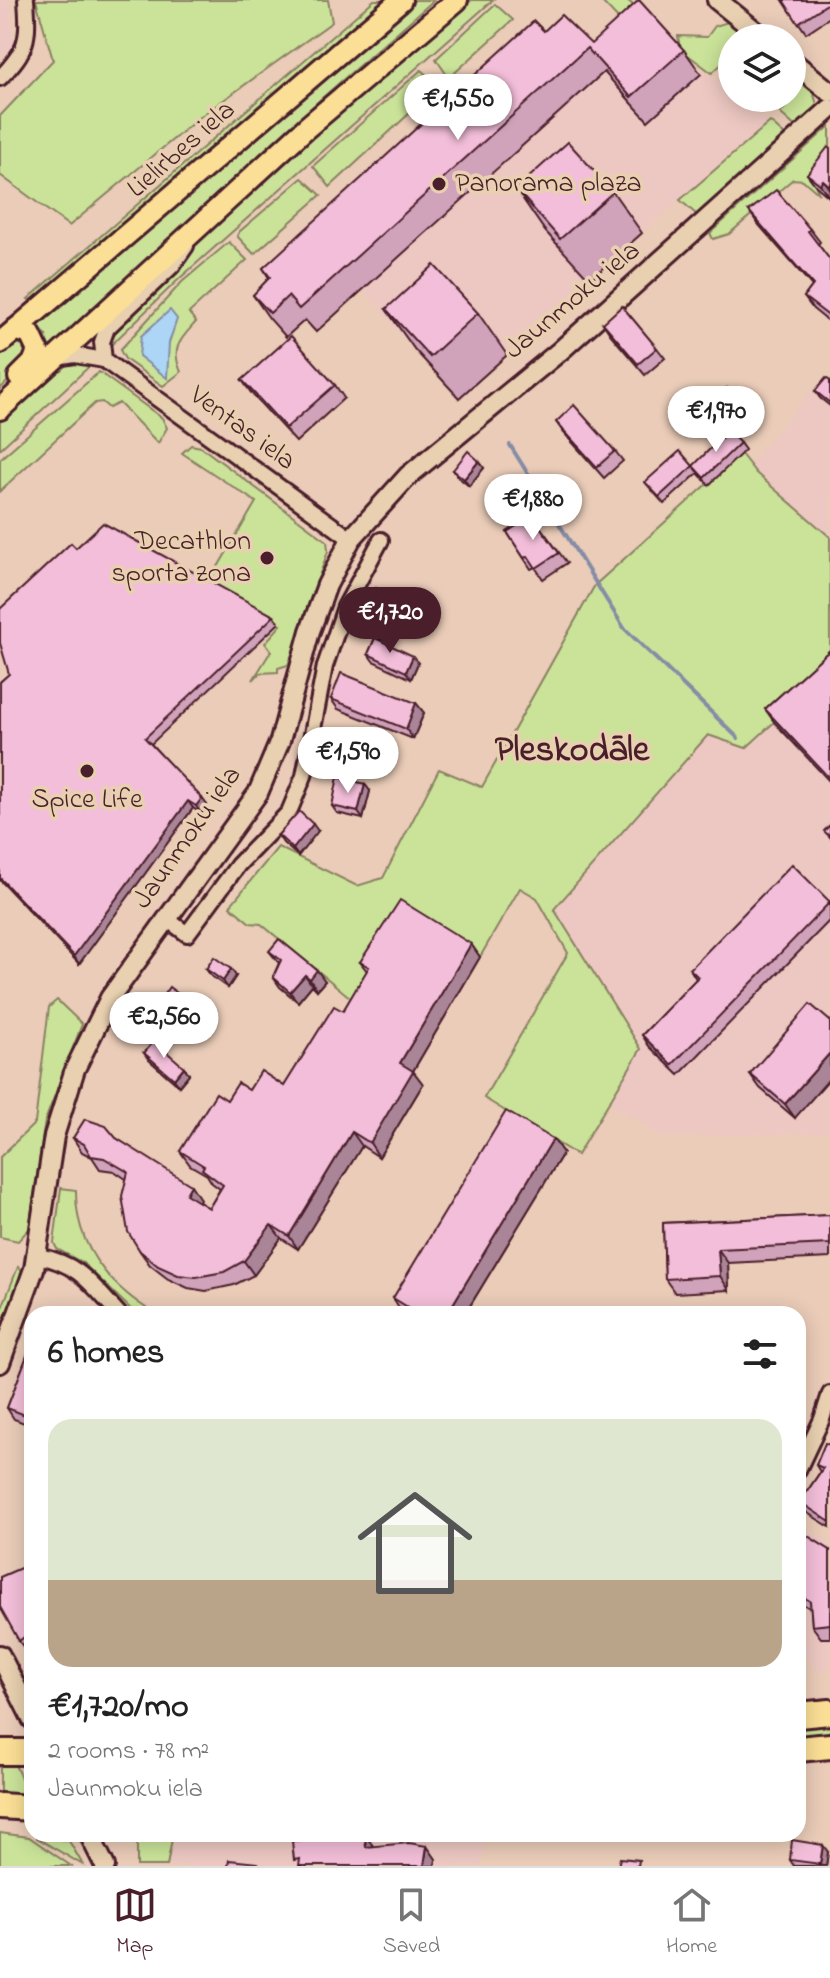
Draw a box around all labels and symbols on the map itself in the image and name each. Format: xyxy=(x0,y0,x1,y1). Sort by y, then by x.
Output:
pin: €1,550 xyxy=(393,74,523,142)
street label: Lielirbes iela xyxy=(119,91,245,209)
place label: Panorama plaza xyxy=(455,164,642,205)
marker: Panorama plaza xyxy=(430,175,448,193)
street label: Jaunmoku iela xyxy=(496,232,650,370)
street label: Ventas iela xyxy=(180,376,304,482)
pin: €1,970 xyxy=(651,386,781,454)
pin: €1,880 xyxy=(468,474,598,542)
place label: Decathlon sporta zona xyxy=(112,522,251,595)
marker: Decathlon sporta zona xyxy=(258,549,276,567)
pin: €1,720 xyxy=(325,587,455,655)
district label: Pleskodāle xyxy=(495,725,650,778)
pin: €1,590 xyxy=(283,727,413,795)
street label: Jaunmoku iela xyxy=(123,758,253,918)
marker: Spice Life xyxy=(78,762,96,780)
place label: Spice Life xyxy=(31,780,143,821)
pin: €2,560 xyxy=(99,992,229,1060)

